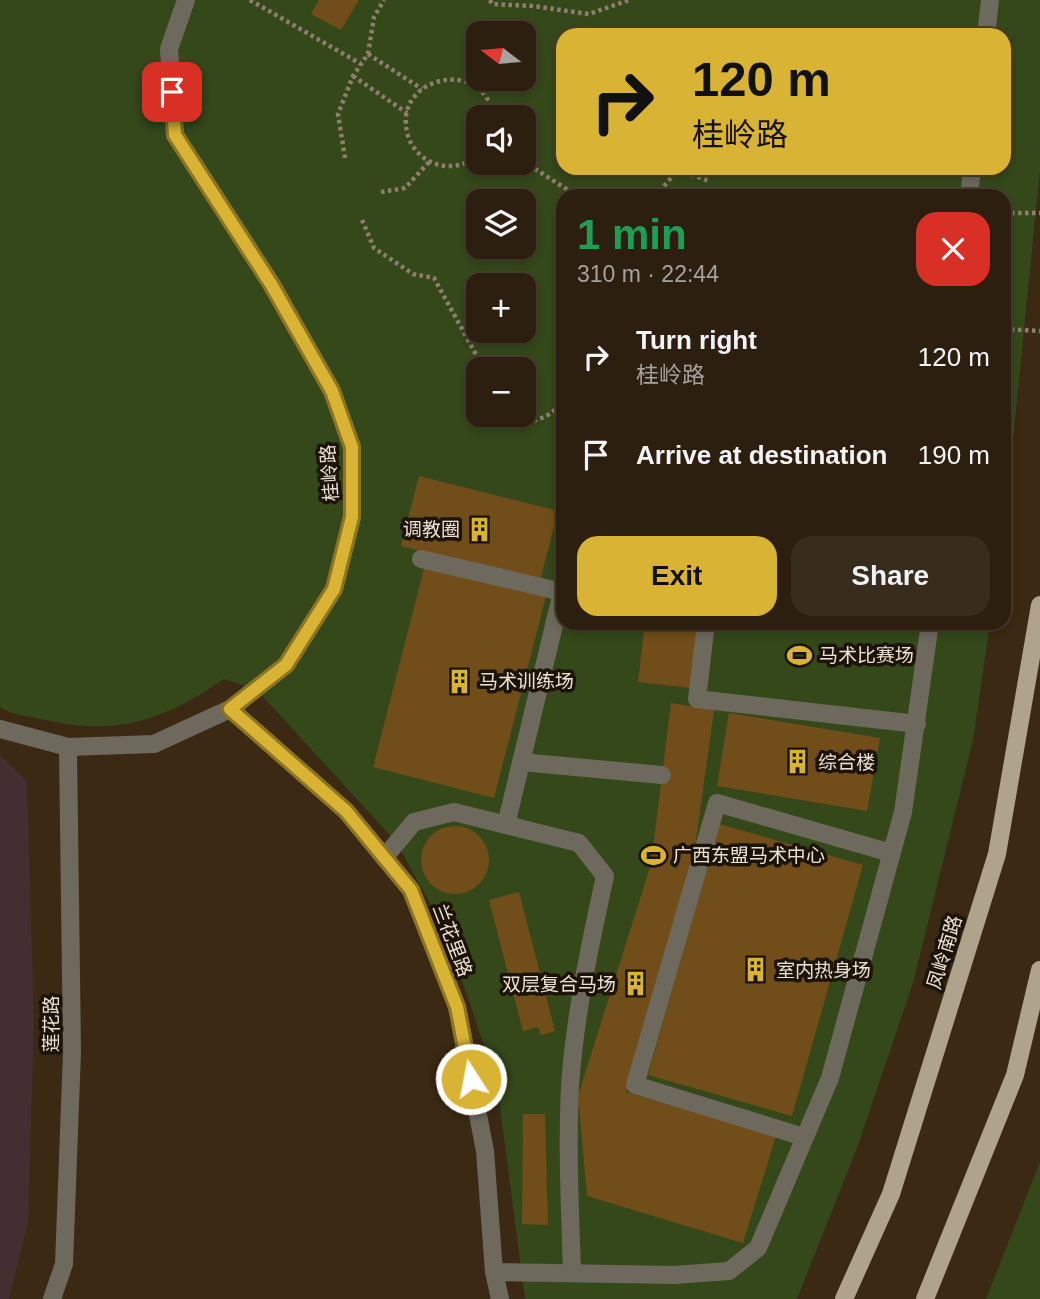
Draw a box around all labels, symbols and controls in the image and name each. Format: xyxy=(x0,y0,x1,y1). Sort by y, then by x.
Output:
north arrow xyxy=(466,21,536,91)
map controls xyxy=(466,21,536,427)
text: 120 m xyxy=(692,52,831,106)
icon: right xyxy=(577,56,668,147)
pin xyxy=(142,62,202,122)
icon: arrive xyxy=(153,73,191,111)
button: sound xyxy=(466,105,536,175)
text: 桂岭路 xyxy=(692,117,788,153)
button: layers xyxy=(466,189,536,259)
text: 1 min xyxy=(577,211,687,258)
button: close xyxy=(916,212,990,286)
text: 310 m · 22:44 xyxy=(577,261,719,287)
button: + xyxy=(466,273,536,343)
text: Turn right xyxy=(636,325,757,355)
icon: right xyxy=(577,338,615,376)
text: 120 m xyxy=(918,342,990,372)
button: − xyxy=(466,357,536,427)
text: 桂岭路 xyxy=(636,362,705,388)
icon: arrive xyxy=(577,436,615,474)
text: Arrive at destination xyxy=(636,440,887,470)
text: 190 m xyxy=(918,440,990,470)
street label: 桂岭路 xyxy=(317,444,342,502)
building icon: 调教圈 xyxy=(466,515,494,543)
place label: 调教圈 xyxy=(403,519,460,540)
button: Exit xyxy=(577,536,777,616)
button: Share xyxy=(791,536,990,616)
sports icon: 马术比赛场 xyxy=(785,641,813,669)
place label: 马术比赛场 xyxy=(819,645,914,666)
building icon: 马术训练场 xyxy=(445,667,473,695)
place label: 马术训练场 xyxy=(479,671,574,692)
building icon: 综合楼 xyxy=(784,748,812,776)
place label: 综合楼 xyxy=(818,752,875,773)
sports icon: 广西东盟马术中心 xyxy=(639,841,667,869)
place label: 广西东盟马术中心 xyxy=(673,845,825,866)
street label: 兰花里路 xyxy=(429,901,476,979)
street label: 凤岭南路 xyxy=(923,913,966,992)
building icon: 室内热身场 xyxy=(742,956,770,984)
place label: 室内热身场 xyxy=(776,960,871,981)
building icon: 双层复合马场 xyxy=(622,970,650,998)
place label: 双层复合马场 xyxy=(502,974,616,995)
street label: 莲花路 xyxy=(41,995,62,1053)
position arrow xyxy=(434,1042,508,1116)

